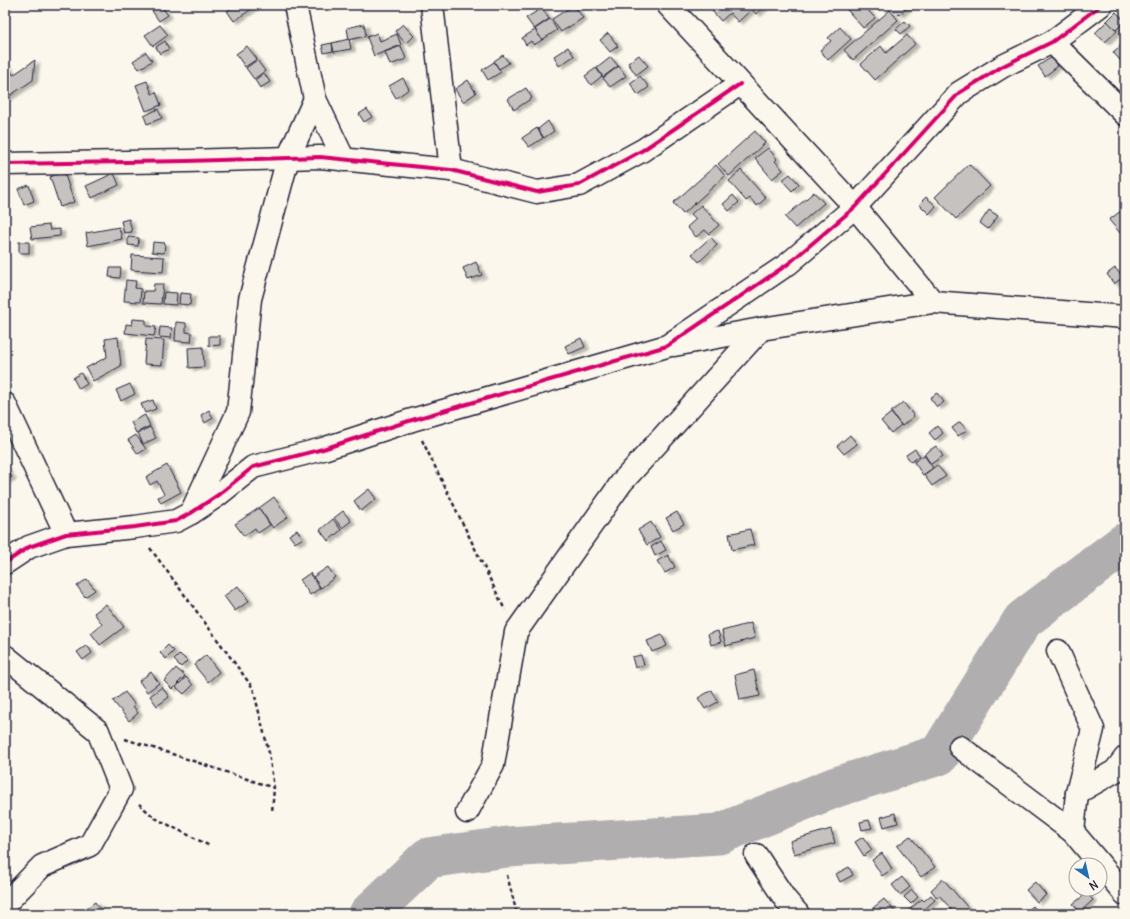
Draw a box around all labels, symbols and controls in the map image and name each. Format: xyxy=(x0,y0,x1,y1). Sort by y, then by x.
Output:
north arrow xyxy=(1068,857,1108,897)
text: N xyxy=(1087,877,1101,893)

